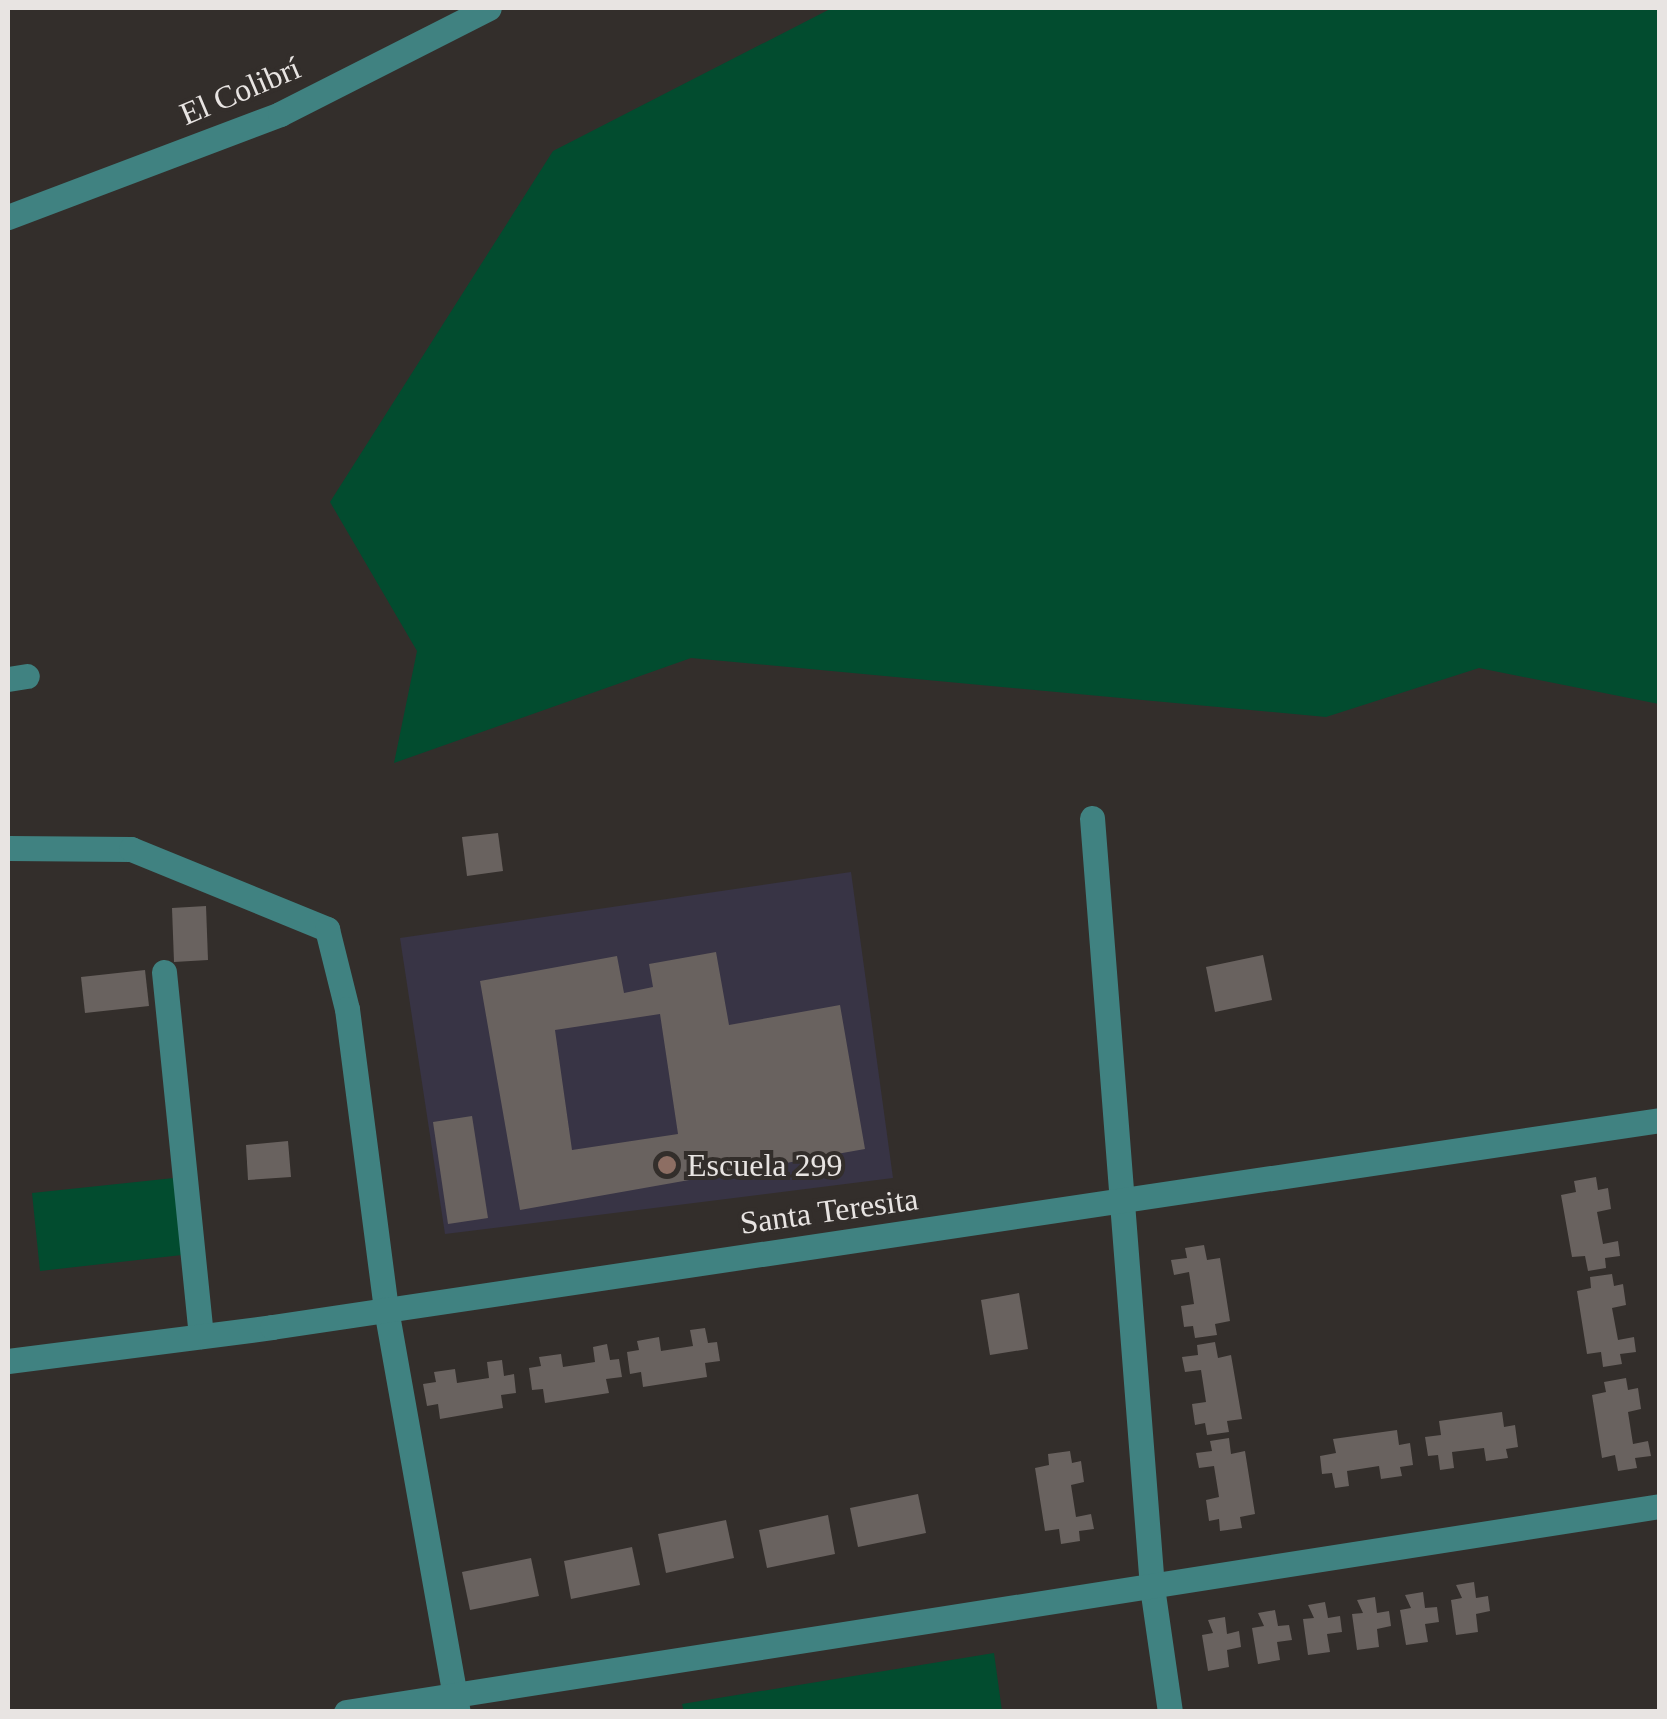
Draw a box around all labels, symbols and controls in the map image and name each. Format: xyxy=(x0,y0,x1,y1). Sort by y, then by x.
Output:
street label: El Colibrí xyxy=(174,48,306,134)
place label: Escuela 299 xyxy=(687,1146,842,1184)
marker: Escuela 299 xyxy=(656,1154,678,1176)
street label: Santa Teresita xyxy=(737,1179,921,1243)

